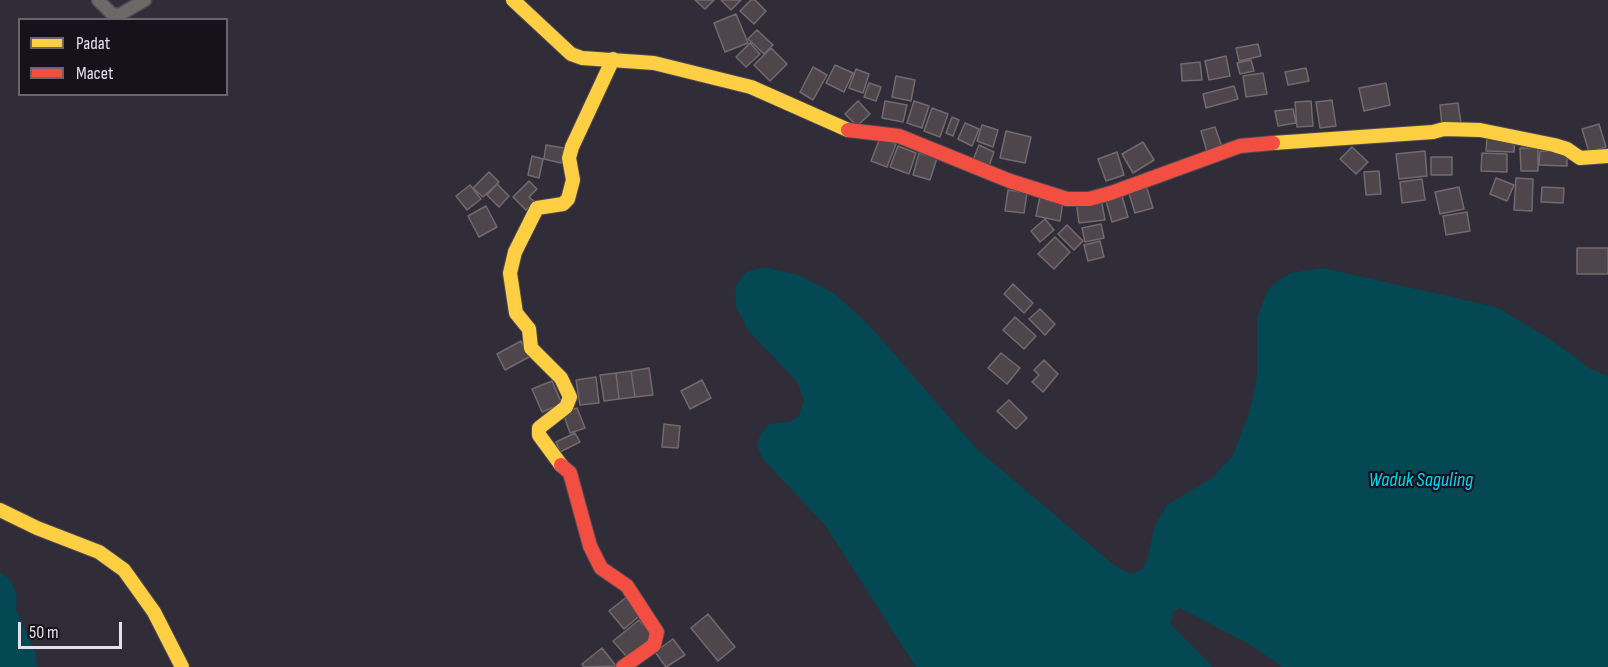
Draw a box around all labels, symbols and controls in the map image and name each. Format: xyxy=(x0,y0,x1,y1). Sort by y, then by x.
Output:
legend xyxy=(18,18,228,96)
text: Padat xyxy=(76,33,110,54)
text: Macet xyxy=(76,63,113,84)
water label: Waduk Saguling xyxy=(1369,469,1473,493)
scale bar xyxy=(21,610,124,648)
text: 50 m xyxy=(29,622,59,643)

